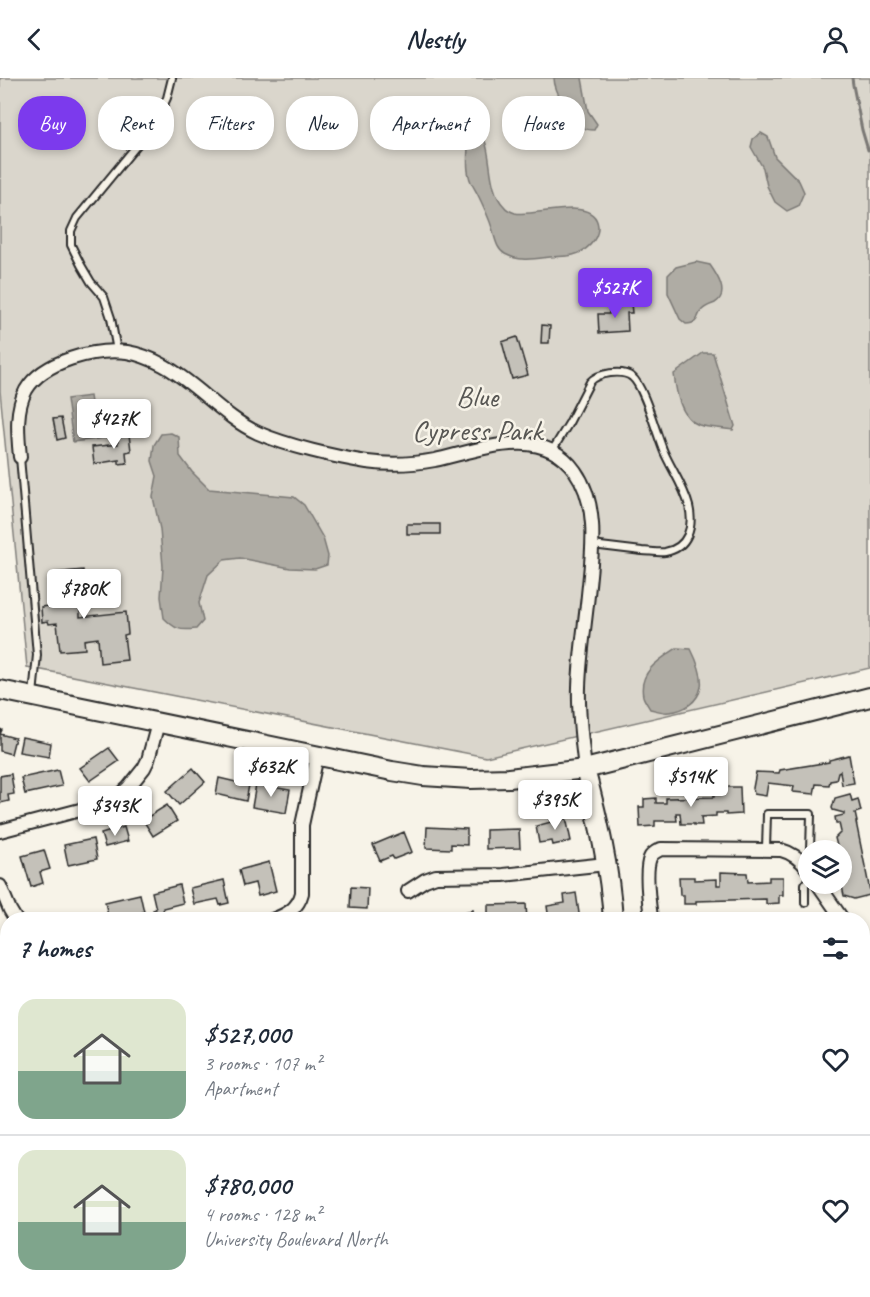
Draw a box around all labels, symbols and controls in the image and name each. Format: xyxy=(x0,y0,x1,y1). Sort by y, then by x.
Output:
text: Nestly xyxy=(406,22,464,56)
icon: back xyxy=(18,23,51,56)
icon: person xyxy=(819,23,852,56)
chip: Buy xyxy=(18,96,86,150)
chip: Rent xyxy=(98,96,174,150)
chip: Filters xyxy=(186,96,274,150)
chip: New xyxy=(286,96,358,150)
chip: Apartment xyxy=(370,96,490,150)
chip: House xyxy=(502,96,585,150)
pin: $527K xyxy=(573,268,657,319)
text: $527K xyxy=(592,275,638,300)
park label: Blue Cypress Park xyxy=(412,377,544,449)
pin: $427K xyxy=(72,399,156,450)
text: $427K xyxy=(91,406,137,431)
pin: $780K xyxy=(42,569,126,620)
text: $780K xyxy=(61,576,107,601)
pin: $632K xyxy=(229,747,313,798)
text: $632K xyxy=(248,754,294,779)
pin: $514K xyxy=(649,757,733,808)
text: $514K xyxy=(668,764,714,789)
pin: $395K xyxy=(513,780,597,831)
pin: $343K xyxy=(73,786,157,837)
text: $395K xyxy=(532,787,578,812)
text: $343K xyxy=(92,793,138,818)
map controls xyxy=(798,840,852,894)
button: layers xyxy=(798,840,852,894)
text: 7 homes xyxy=(18,932,91,965)
icon: filters xyxy=(819,932,852,965)
text: $527,000 xyxy=(204,1018,291,1051)
icon: home xyxy=(66,1023,138,1095)
icon: heart xyxy=(819,1043,852,1076)
text: 3 rooms · 107 m² xyxy=(204,1051,321,1076)
text: Apartment xyxy=(204,1076,277,1101)
text: $780,000 xyxy=(204,1169,291,1202)
icon: home xyxy=(66,1174,138,1246)
icon: heart xyxy=(819,1194,852,1227)
text: 4 rooms · 128 m² xyxy=(204,1202,321,1227)
text: University Boulevard North xyxy=(204,1227,388,1252)

